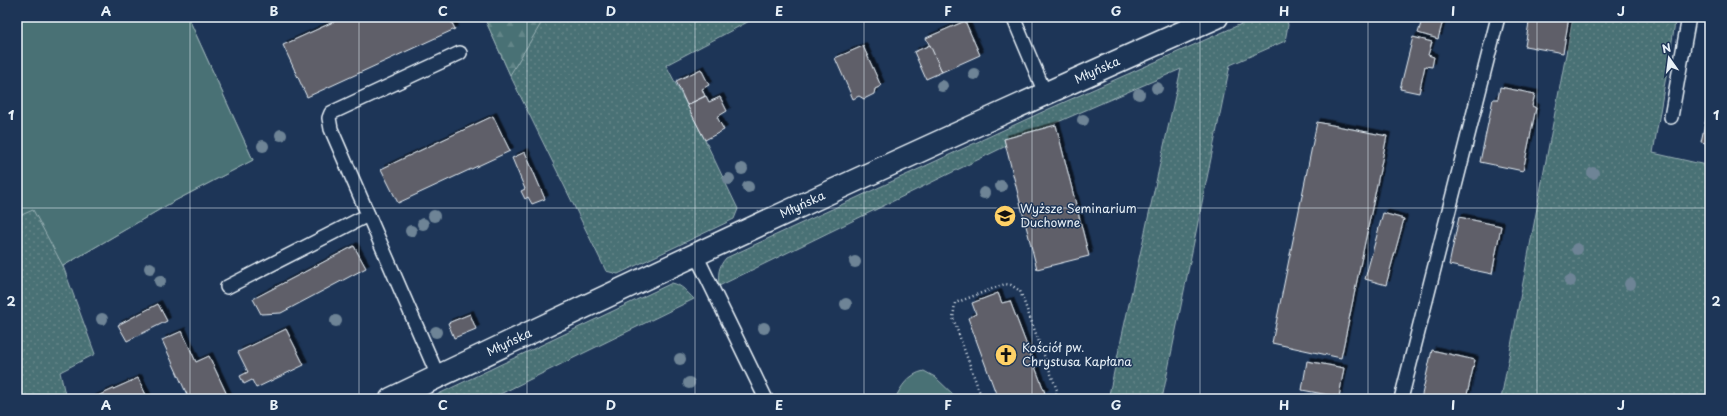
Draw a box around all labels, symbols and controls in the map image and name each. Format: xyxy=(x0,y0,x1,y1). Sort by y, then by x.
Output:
text: A xyxy=(101,1,111,20)
text: B xyxy=(270,1,279,20)
text: C xyxy=(438,1,448,20)
text: D xyxy=(606,1,616,20)
text: E xyxy=(775,1,783,20)
text: F xyxy=(944,1,952,20)
text: G xyxy=(1111,1,1121,20)
text: H xyxy=(1279,1,1289,20)
text: I xyxy=(1451,1,1455,20)
text: J xyxy=(1617,1,1625,20)
north arrow xyxy=(1649,38,1689,78)
text: N xyxy=(1660,38,1673,57)
street label: Młyńska xyxy=(1071,51,1123,88)
text: 1 xyxy=(8,105,14,124)
text: 1 xyxy=(1713,105,1719,124)
street label: Młyńska xyxy=(776,185,828,222)
place label: Wyższe Seminarium Duchowne xyxy=(1020,199,1137,231)
school or university icon: Wyższe Seminarium Duchowne xyxy=(992,203,1018,229)
text: 2 xyxy=(6,291,16,310)
text: 2 xyxy=(1711,291,1721,310)
street label: Młyńska xyxy=(483,323,535,360)
place label: Kościół pw. Chrystusa Kapłana xyxy=(1022,338,1132,370)
church icon: Kościół pw. Chrystusa Kapłana xyxy=(993,342,1019,368)
text: A xyxy=(101,395,111,414)
text: B xyxy=(270,395,279,414)
text: C xyxy=(438,395,448,414)
text: D xyxy=(606,395,616,414)
text: E xyxy=(775,395,783,414)
text: F xyxy=(944,395,952,414)
text: G xyxy=(1111,395,1121,414)
text: H xyxy=(1279,395,1289,414)
text: I xyxy=(1451,395,1455,414)
text: J xyxy=(1617,395,1625,414)

